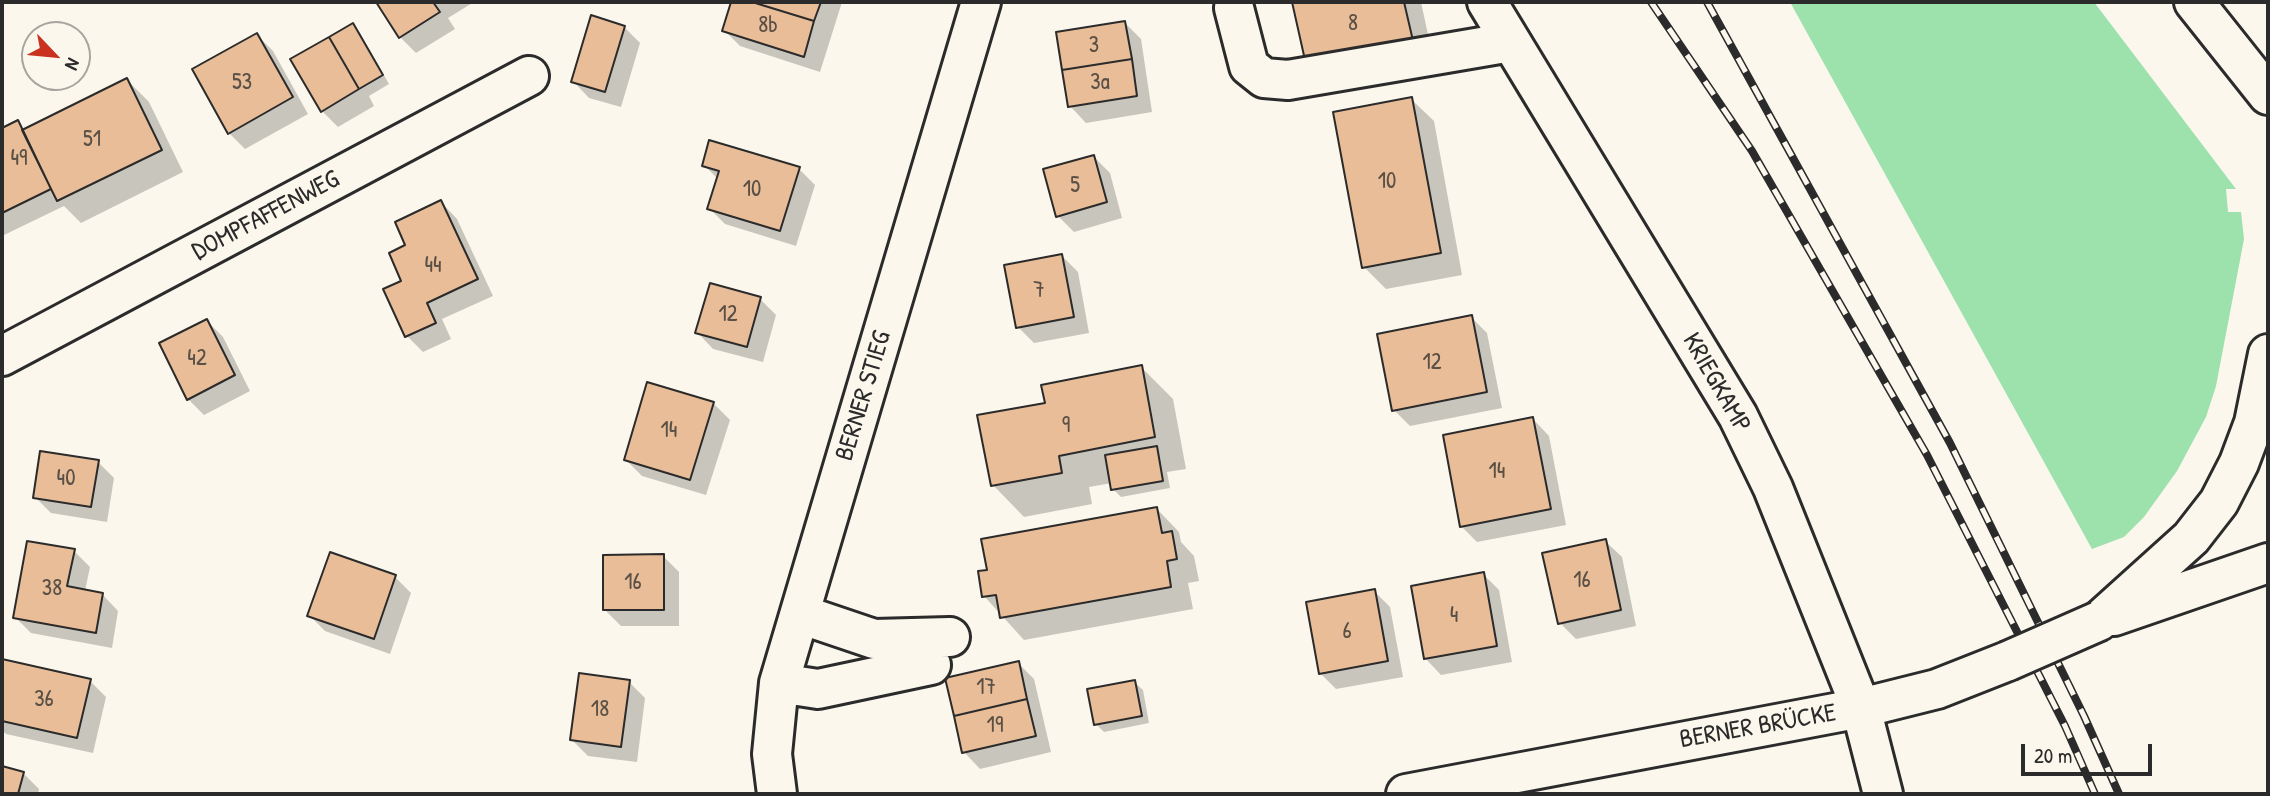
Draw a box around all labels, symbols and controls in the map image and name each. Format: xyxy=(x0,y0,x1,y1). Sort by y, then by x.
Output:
house number: 8 xyxy=(1348,10,1358,38)
house number: 8b xyxy=(758,12,778,40)
north arrow xyxy=(21,21,91,91)
house number: 3 xyxy=(1089,32,1099,60)
text: N xyxy=(59,54,87,75)
house number: 53 xyxy=(232,69,252,97)
house number: 3a xyxy=(1090,69,1110,97)
house number: 51 xyxy=(83,126,101,154)
house number: 49 xyxy=(10,145,28,173)
street label: DOMPFAFFENWEG xyxy=(187,164,345,268)
house number: 10 xyxy=(1378,168,1396,196)
house number: 5 xyxy=(1070,172,1080,200)
house number: 10 xyxy=(743,176,761,204)
house number: 44 xyxy=(424,252,442,280)
house number: 7 xyxy=(1033,277,1045,305)
house number: 12 xyxy=(718,301,738,329)
street label: BERNER STIEG xyxy=(830,327,898,465)
street label: KRIEGKAMP xyxy=(1675,328,1757,438)
house number: 42 xyxy=(187,345,207,373)
house number: 12 xyxy=(1422,349,1442,377)
house number: 9 xyxy=(1062,412,1070,440)
house number: 14 xyxy=(661,417,677,445)
house number: 14 xyxy=(1489,458,1505,486)
house number: 40 xyxy=(57,465,75,493)
house number: 16 xyxy=(1573,567,1591,595)
house number: 16 xyxy=(624,569,642,597)
house number: 38 xyxy=(42,575,62,603)
house number: 4 xyxy=(1450,602,1458,630)
house number: 6 xyxy=(1342,618,1352,646)
house number: 17 xyxy=(976,674,996,702)
house number: 36 xyxy=(34,686,54,714)
house number: 18 xyxy=(591,696,609,724)
street label: BERNER BRÜCKE xyxy=(1677,698,1839,756)
house number: 19 xyxy=(987,712,1003,740)
scale bar xyxy=(2025,730,2156,774)
text: 20 m xyxy=(2034,741,2072,770)

